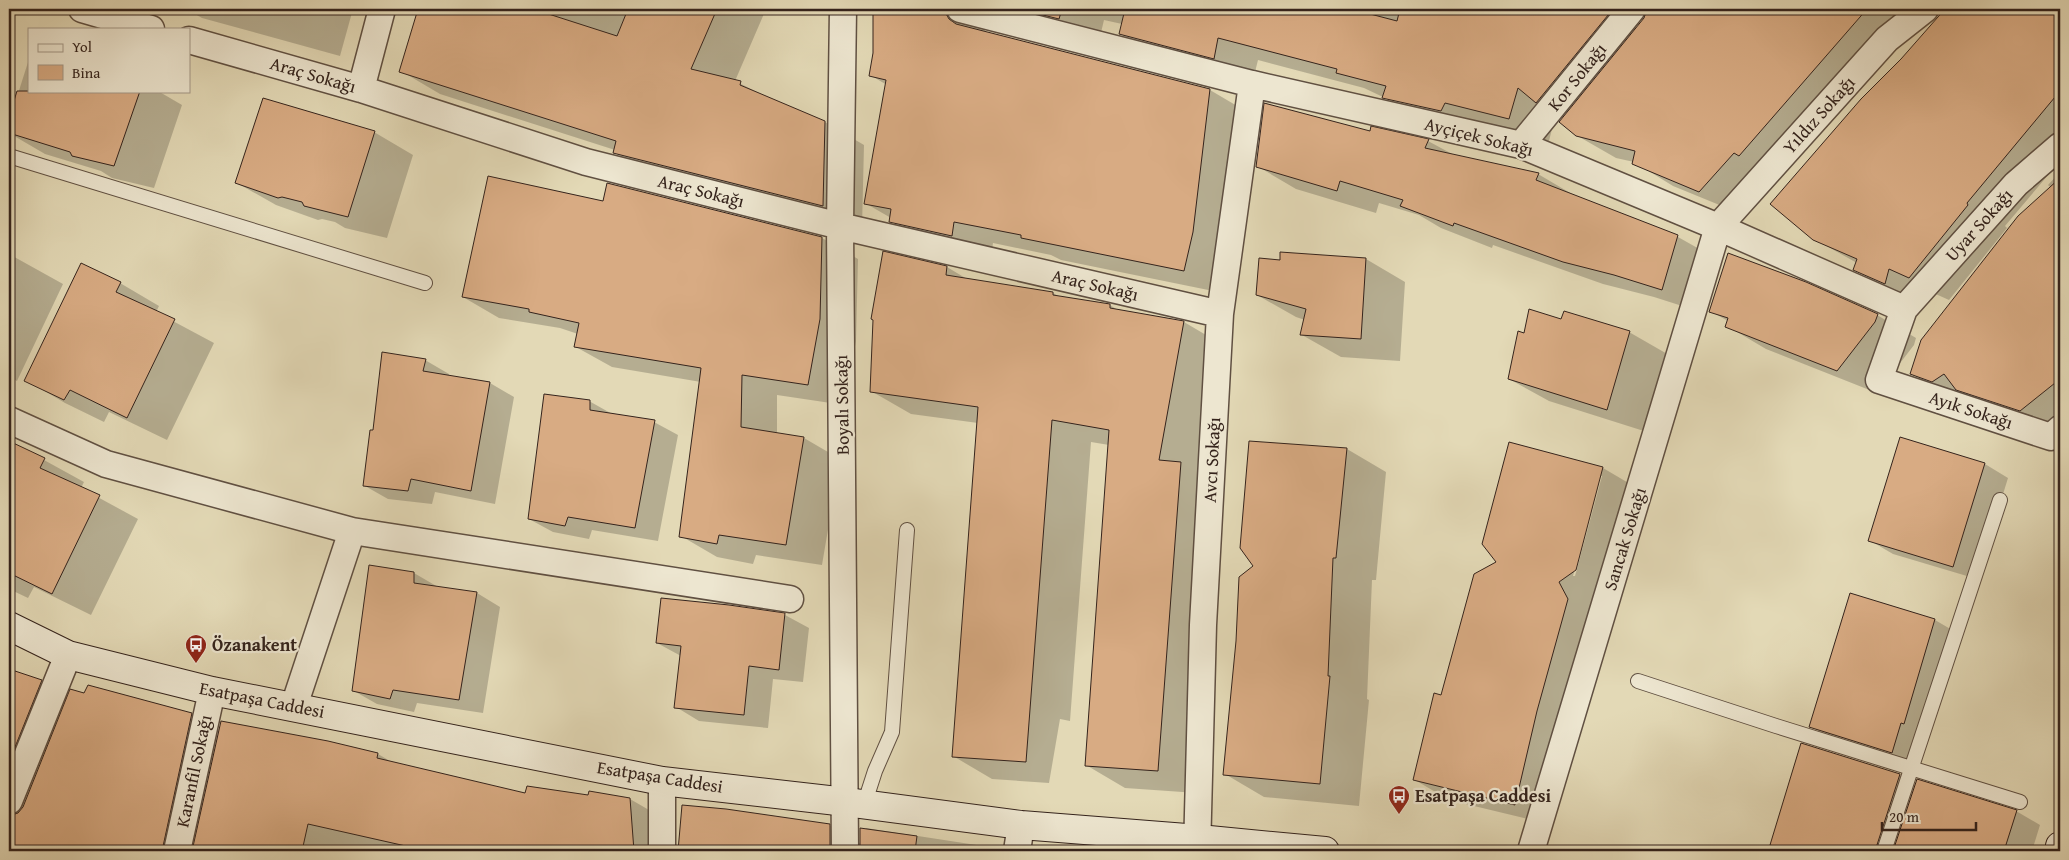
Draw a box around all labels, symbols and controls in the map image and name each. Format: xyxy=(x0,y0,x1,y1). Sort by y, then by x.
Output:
legend xyxy=(28,28,190,92)
text: Yol xyxy=(72,36,92,57)
street label: Kor Sokağı xyxy=(1541,37,1613,117)
street label: Araç Sokağı xyxy=(267,49,359,100)
text: Bina xyxy=(72,62,100,83)
street label: Yıldız Sokağı xyxy=(1776,70,1861,160)
street label: Ayçiçek Sokağı xyxy=(1422,110,1536,163)
street label: Araç Sokağı xyxy=(655,167,747,214)
street label: Uyar Sokağı xyxy=(1938,182,2019,267)
street label: Araç Sokağı xyxy=(1049,261,1141,308)
street label: Boyalı Sokağı xyxy=(827,355,856,455)
street label: Ayık Sokağı xyxy=(1926,383,2017,436)
street label: Avcı Sokağı xyxy=(1196,417,1227,503)
street label: Sancak Sokağı xyxy=(1596,484,1653,594)
place label: Özanakent xyxy=(212,631,297,658)
bus stop icon: Özanakent xyxy=(184,633,208,664)
street label: Esatpaşa Caddesi xyxy=(197,674,327,725)
street label: Karanfil Sokağı xyxy=(168,712,219,830)
street label: Esatpaşa Caddesi xyxy=(595,753,725,800)
place label: Esatpaşa Caddesi xyxy=(1415,782,1551,809)
bus stop icon: Esatpaşa Caddesi xyxy=(1387,784,1411,815)
scale bar xyxy=(1882,800,1975,832)
text: 20 m xyxy=(1889,806,1920,827)

